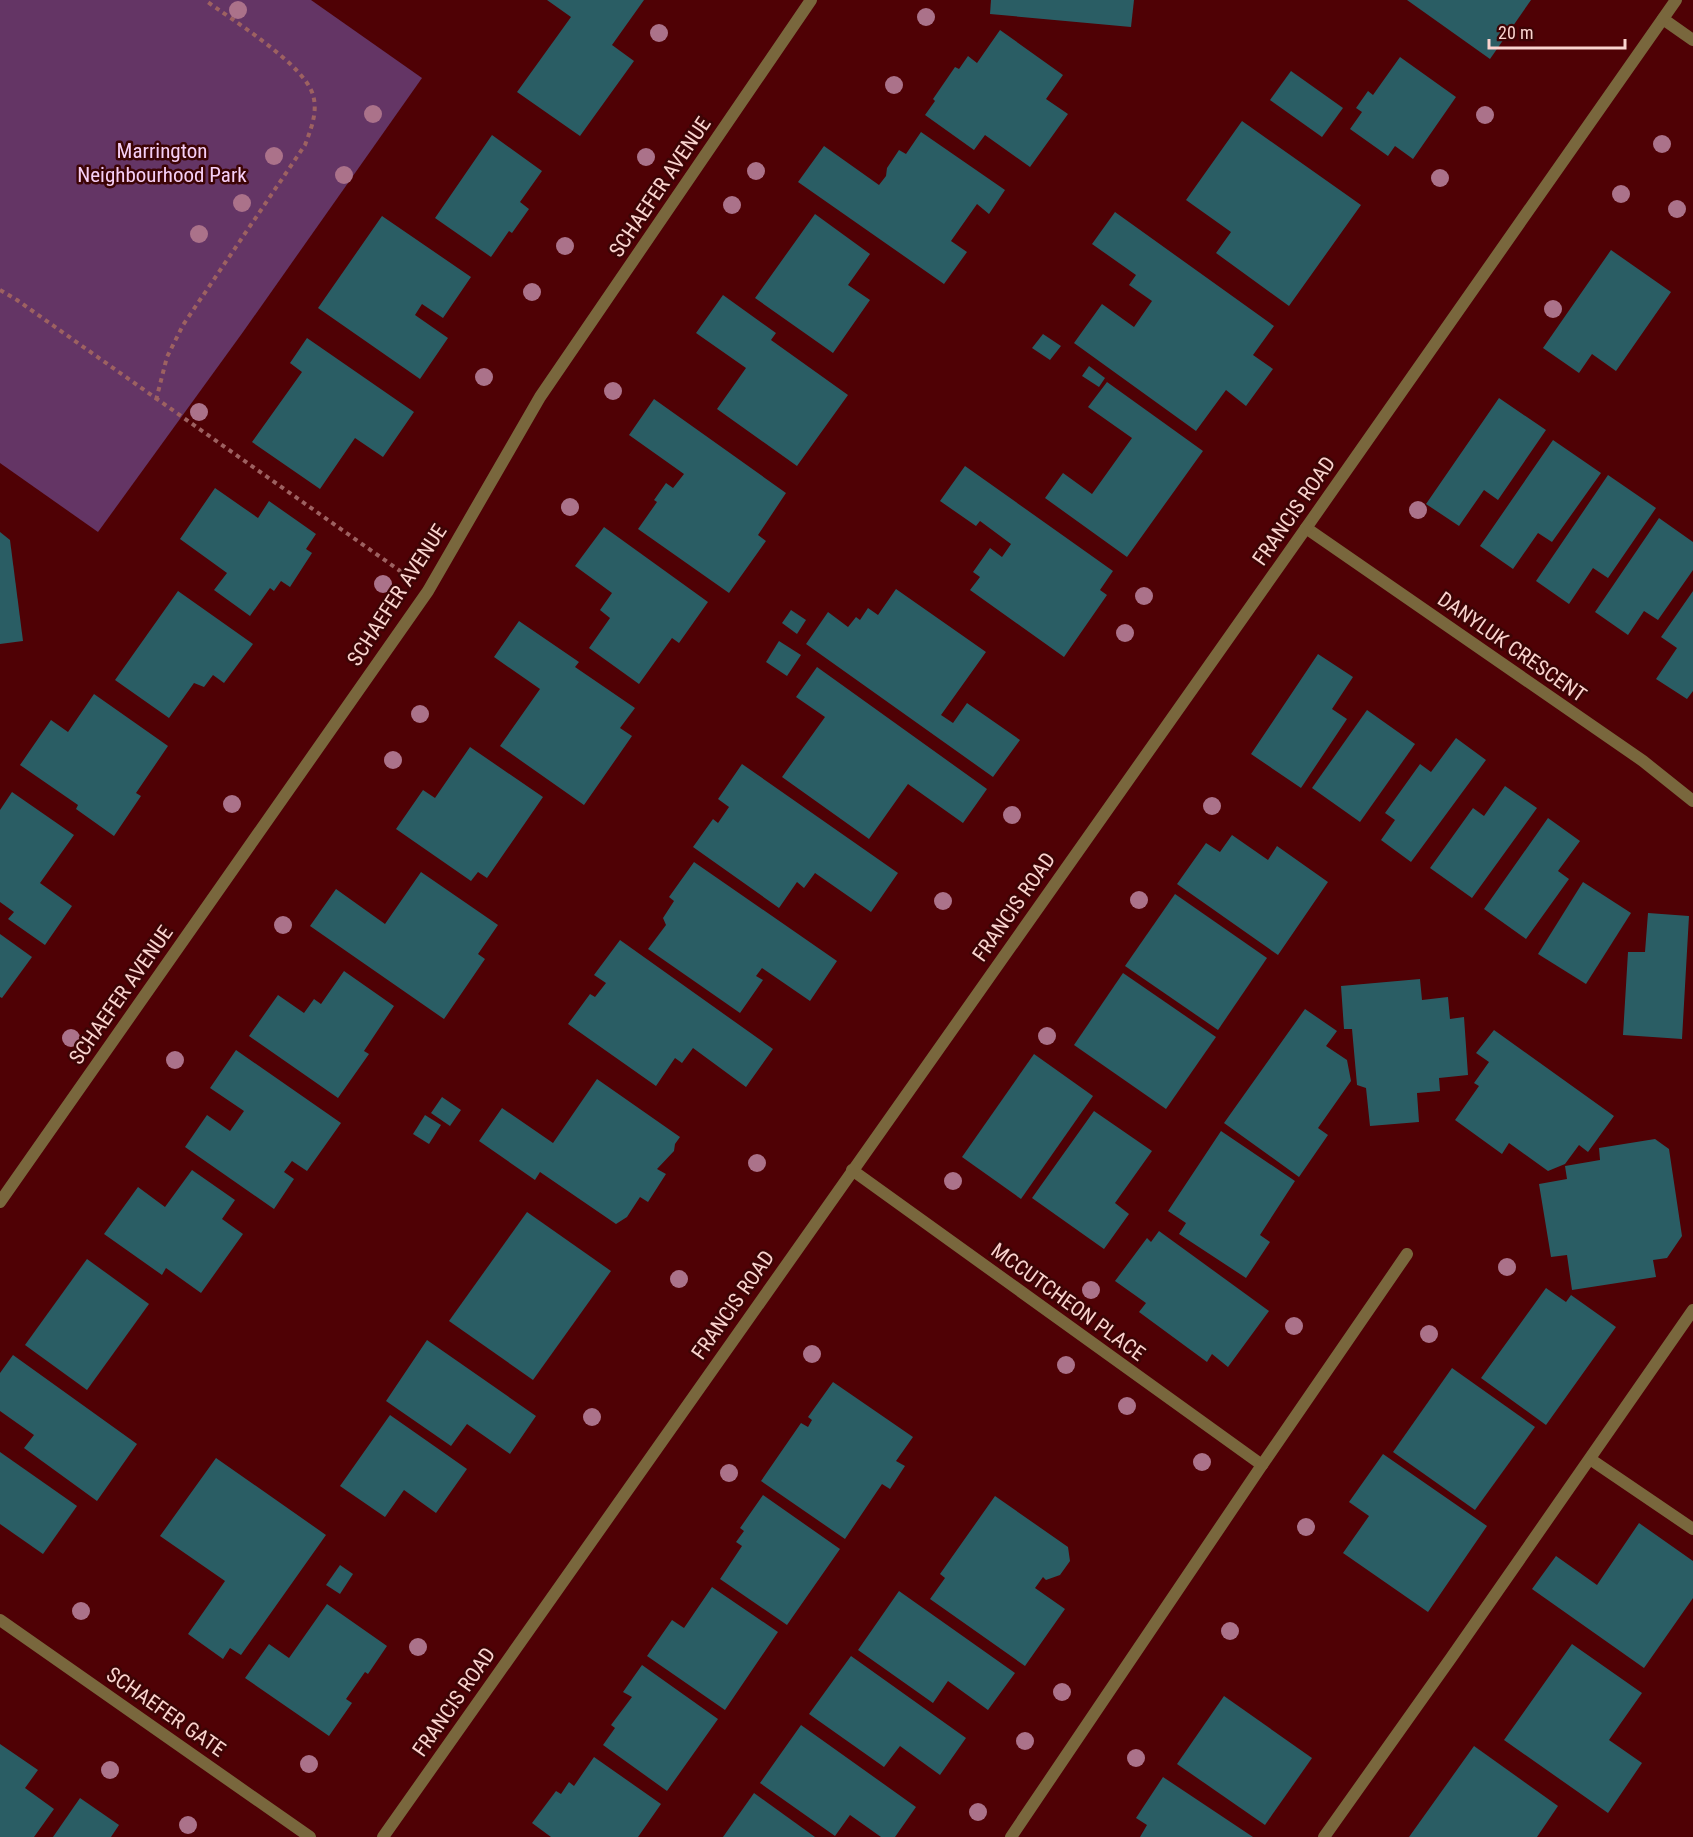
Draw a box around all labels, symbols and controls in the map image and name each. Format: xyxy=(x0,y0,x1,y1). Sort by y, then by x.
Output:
scale bar xyxy=(1489,12,1626,50)
text: 20 m xyxy=(1498,22,1533,43)
street label: SCHAEFER AVENUE xyxy=(604,112,716,262)
park label: Marrington Neighbourhood Park xyxy=(77,139,247,187)
street label: FRANCIS ROAD xyxy=(1248,452,1340,570)
street label: SCHAEFER AVENUE xyxy=(342,520,452,670)
street label: DANYLUK CRESCENT xyxy=(1433,587,1591,707)
street label: FRANCIS ROAD xyxy=(968,848,1060,966)
street label: SCHAEFER AVENUE xyxy=(64,921,178,1069)
street label: MCCUTCHEON PLACE xyxy=(986,1238,1150,1366)
street label: FRANCIS ROAD xyxy=(687,1246,779,1364)
street label: FRANCIS ROAD xyxy=(408,1643,500,1761)
street label: SCHAEFER GATE xyxy=(102,1662,230,1762)

